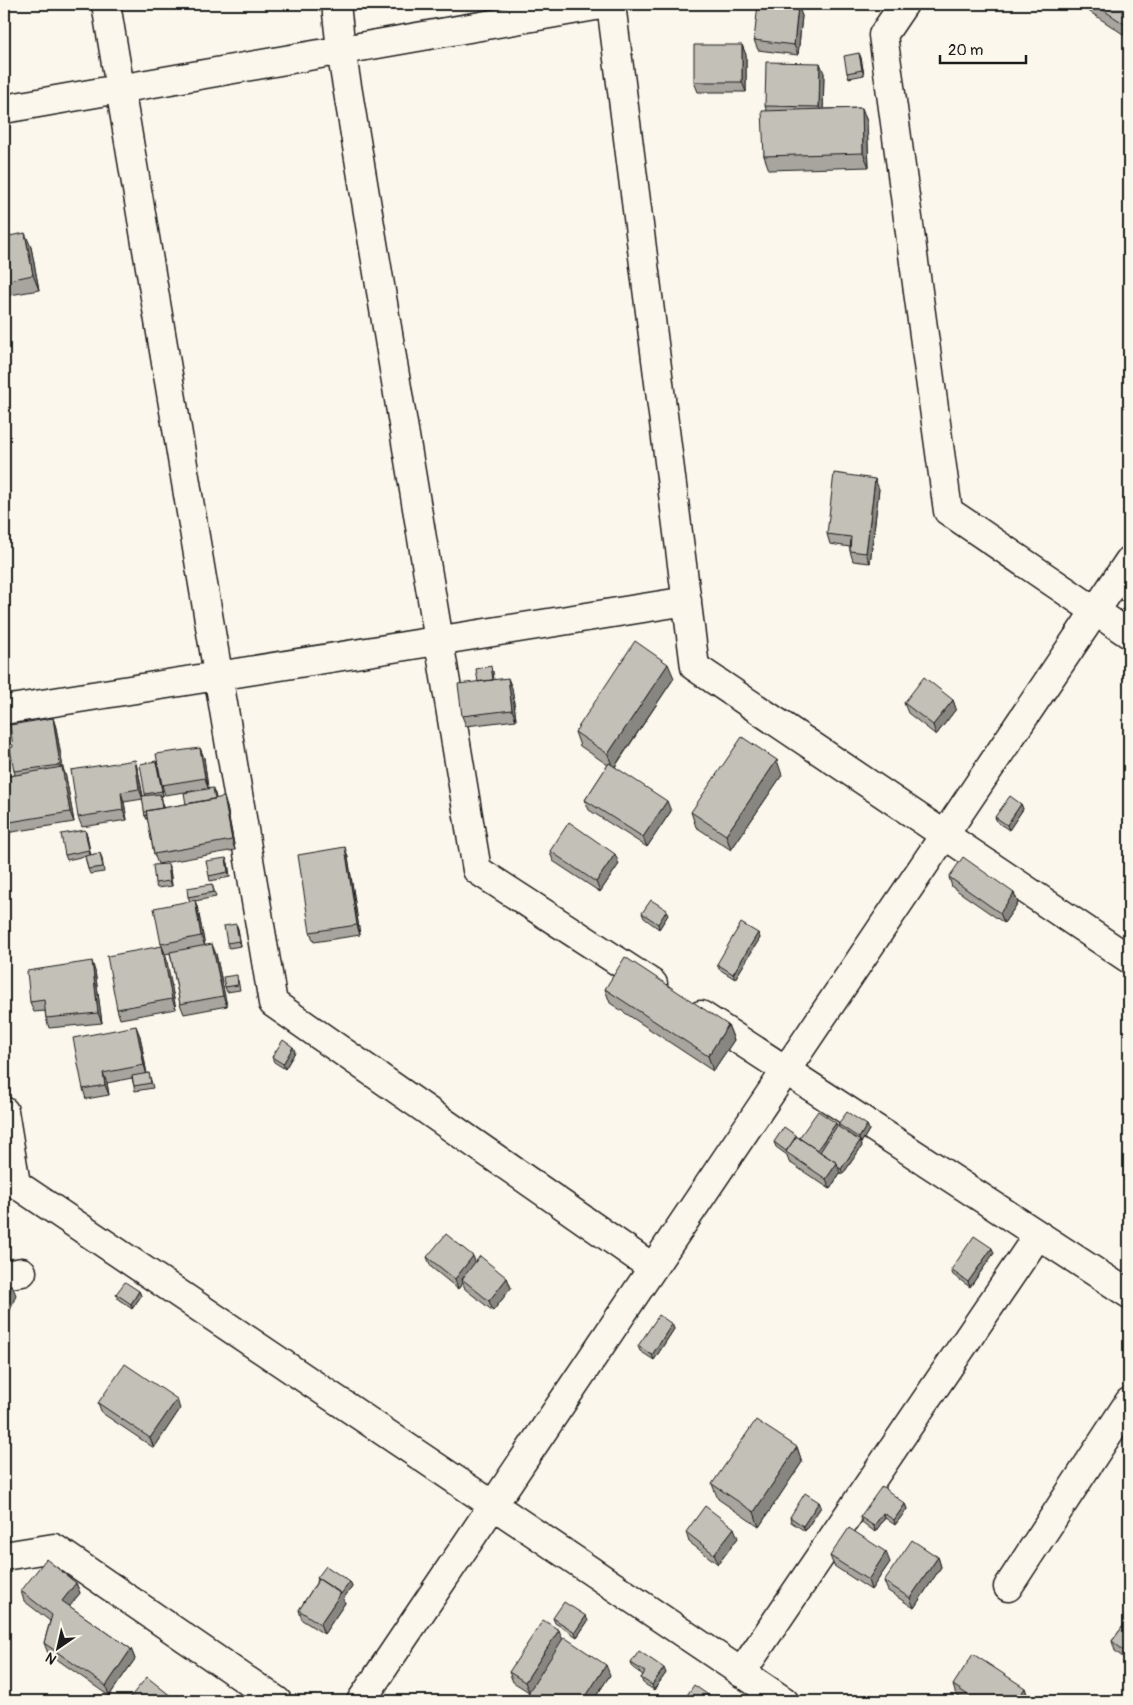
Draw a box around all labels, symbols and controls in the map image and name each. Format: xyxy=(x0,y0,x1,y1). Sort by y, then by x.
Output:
scale bar xyxy=(940,32,1027,64)
text: 20 m xyxy=(948,41,983,60)
north arrow xyxy=(32,1622,82,1672)
text: N xyxy=(42,1649,60,1668)

